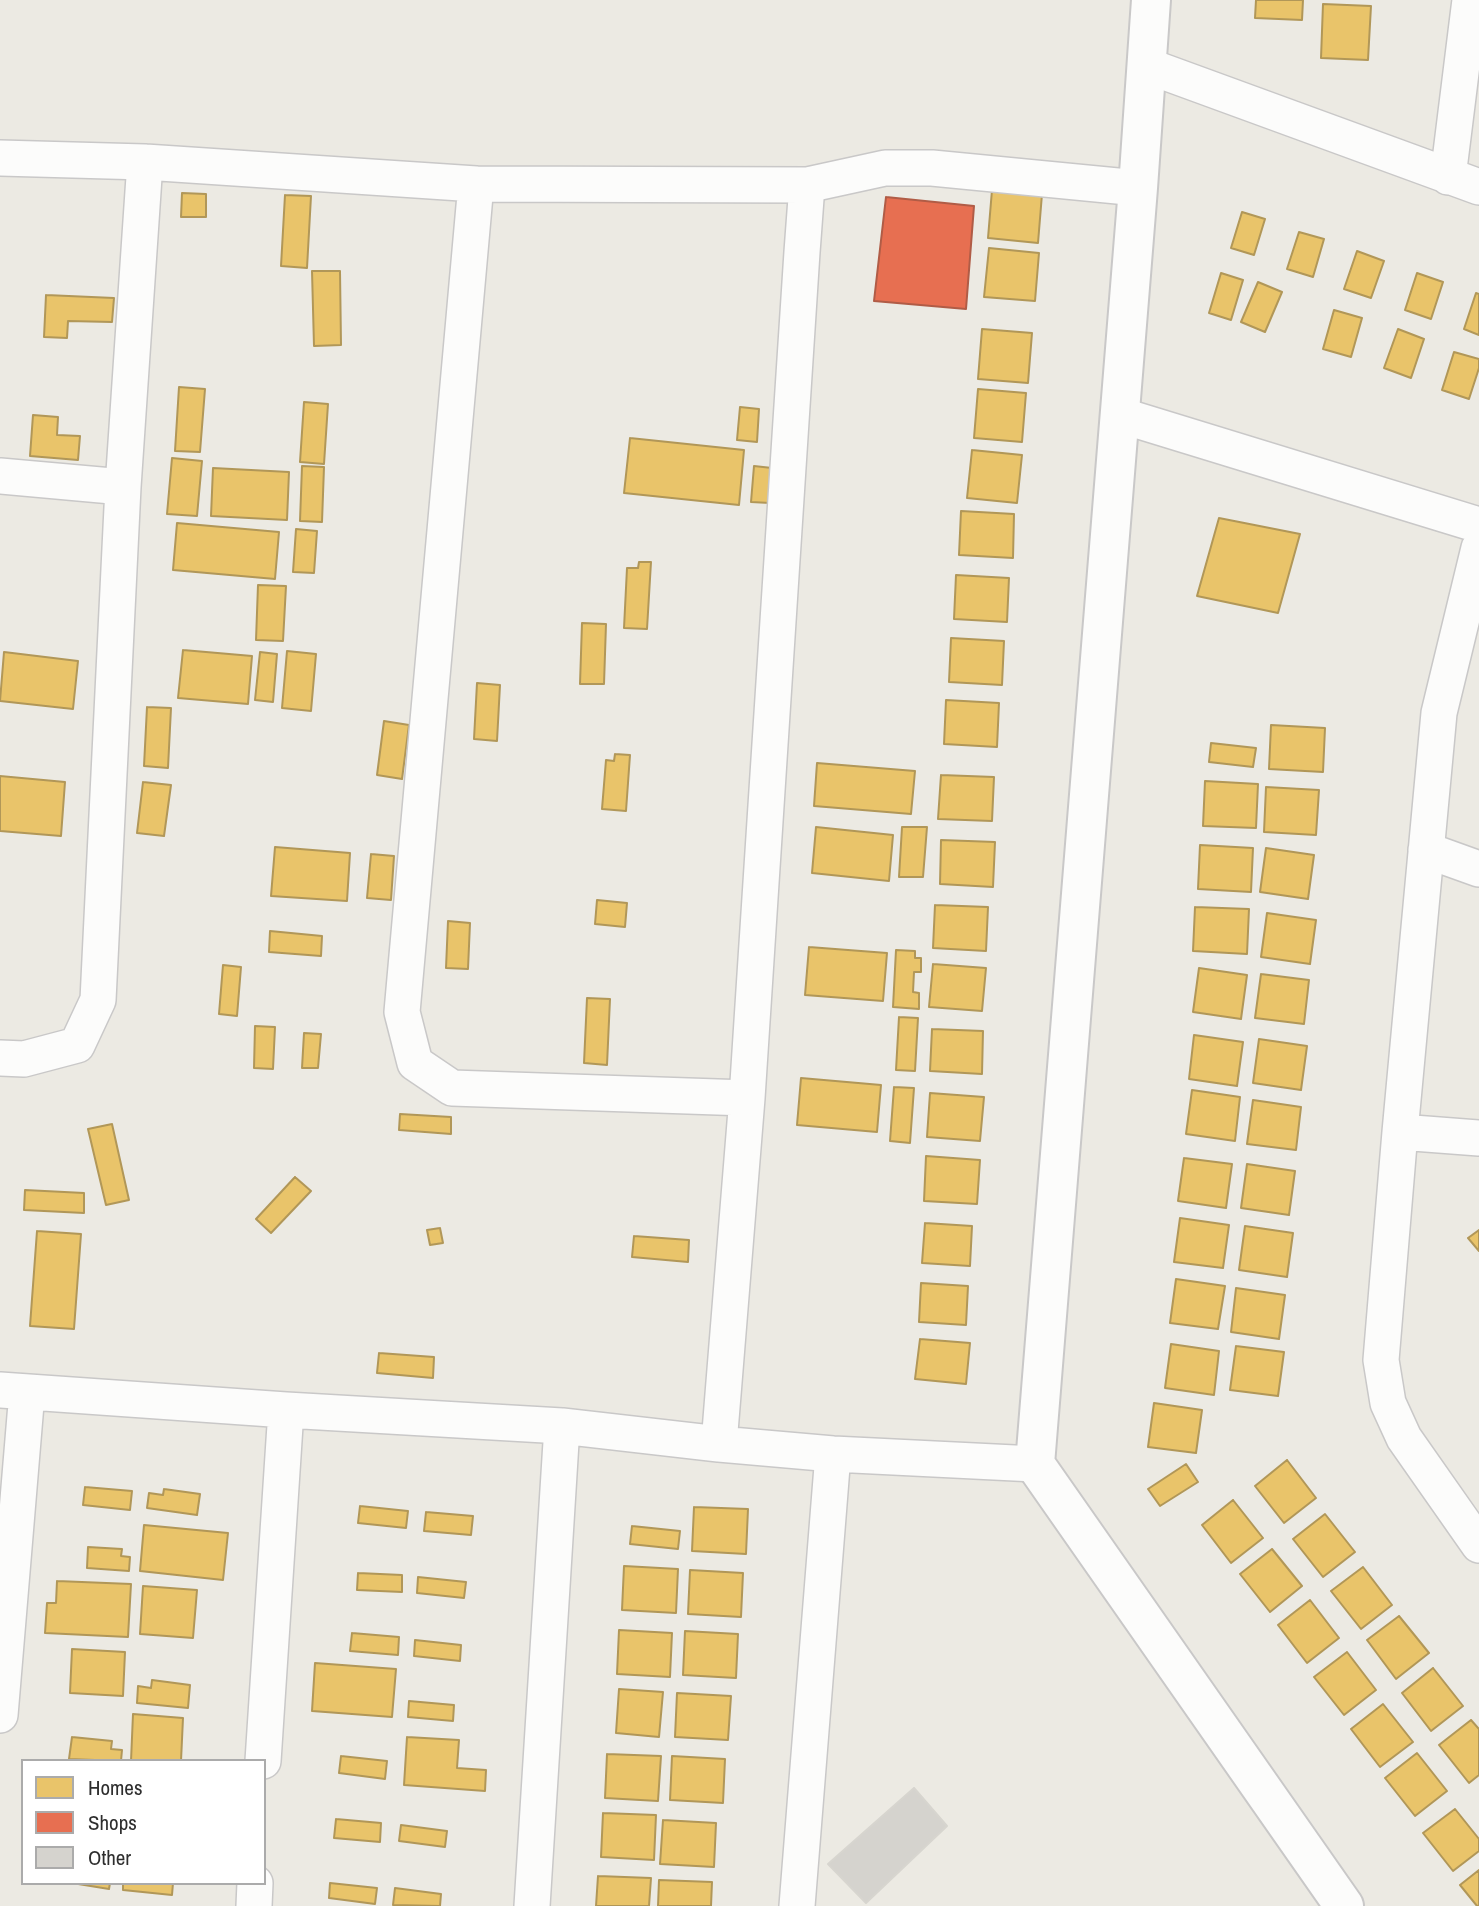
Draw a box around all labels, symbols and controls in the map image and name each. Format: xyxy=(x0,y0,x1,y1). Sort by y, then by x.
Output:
legend xyxy=(21,1759,266,1885)
text: Homes xyxy=(88,1773,143,1802)
text: Shops xyxy=(88,1808,137,1837)
text: Other xyxy=(88,1843,131,1872)

